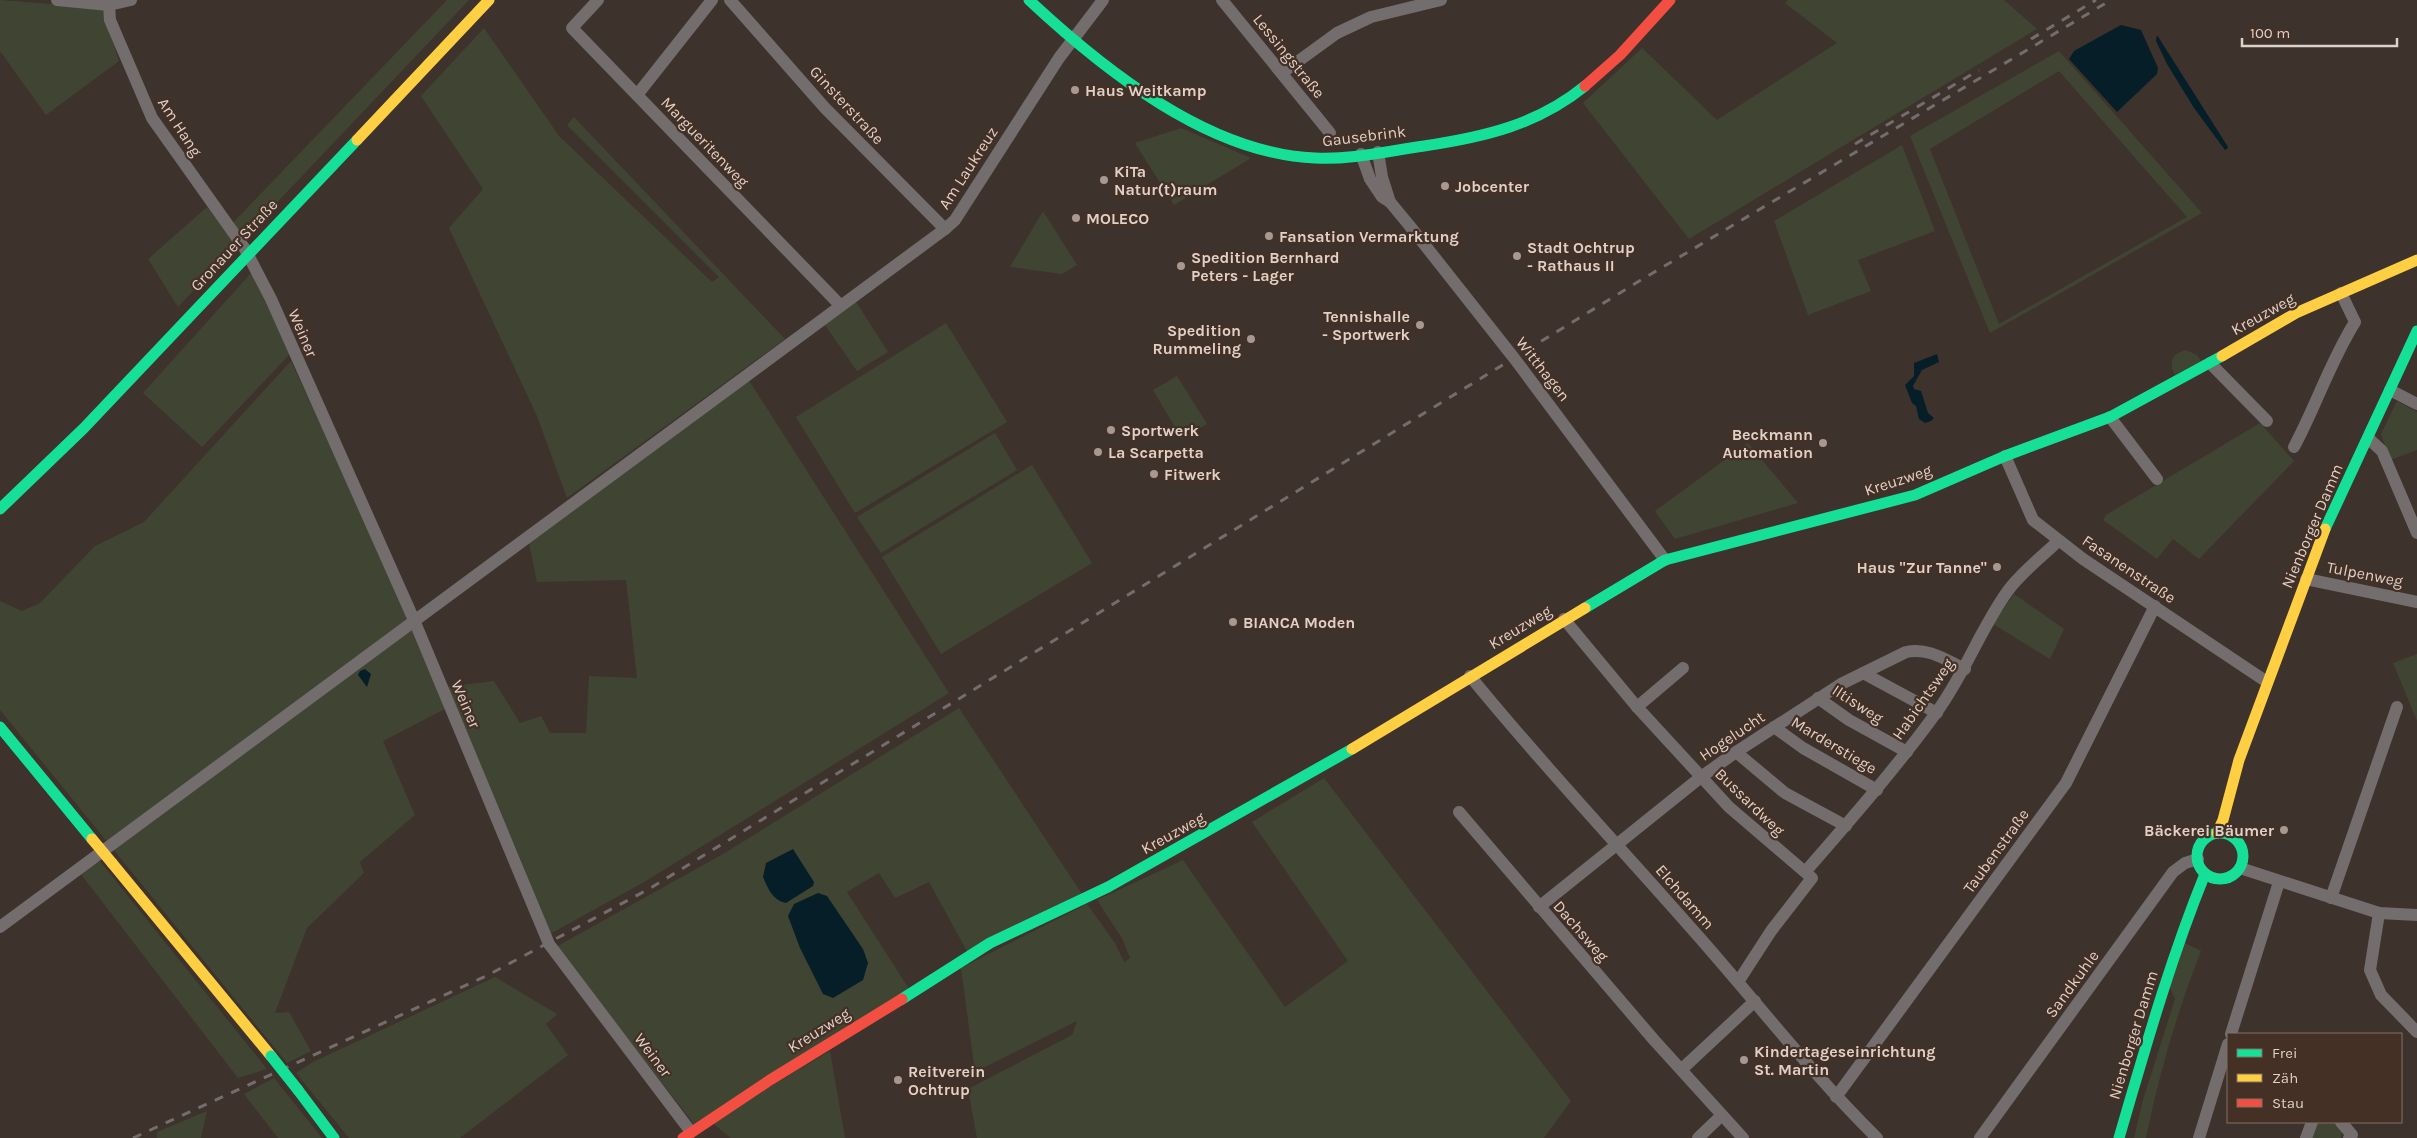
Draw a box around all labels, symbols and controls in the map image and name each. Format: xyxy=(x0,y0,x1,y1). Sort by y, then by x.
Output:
street label: Lessingstraße xyxy=(1249,10,1329,102)
scale bar xyxy=(2242,15,2397,47)
text: 100 m xyxy=(2250,24,2290,42)
street label: Ginsterstraße xyxy=(806,62,888,148)
place label: Haus Weitkamp xyxy=(1085,81,1207,100)
marker: Haus Weitkamp xyxy=(1069,84,1081,96)
street label: Margueritenweg xyxy=(657,93,753,191)
street label: Am Hang xyxy=(154,94,206,160)
street label: Gausebrink xyxy=(1321,121,1407,151)
street label: Am Laukreuz xyxy=(934,123,1002,213)
place label: KiTa Natur(t)raum xyxy=(1114,162,1217,199)
marker: KiTa Natur(t)raum xyxy=(1098,174,1110,186)
place label: Jobcenter xyxy=(1455,177,1530,196)
marker: Jobcenter xyxy=(1439,180,1451,192)
street label: Gronauer Straße xyxy=(186,195,282,295)
place label: MOLECO xyxy=(1086,209,1149,228)
marker: MOLECO xyxy=(1070,212,1082,224)
place label: Fansation Vermarktung xyxy=(1279,227,1459,246)
marker: Fansation Vermarktung xyxy=(1263,230,1275,242)
place label: Stadt Ochtrup - Rathaus II xyxy=(1527,238,1635,275)
place label: Spedition Bernhard Peters - Lager xyxy=(1191,248,1340,285)
marker: Stadt Ochtrup - Rathaus II xyxy=(1511,250,1523,262)
marker: Spedition Bernhard Peters - Lager xyxy=(1175,260,1187,272)
street label: Kreuzweg xyxy=(2228,289,2298,339)
street label: Weiner xyxy=(284,306,322,360)
place label: Tennishalle - Sportwerk xyxy=(1322,307,1411,344)
marker: Tennishalle - Sportwerk xyxy=(1414,319,1426,331)
place label: Spedition Rummeling xyxy=(1152,321,1241,358)
marker: Spedition Rummeling xyxy=(1245,333,1257,345)
street label: Witthagen xyxy=(1512,333,1574,405)
place label: Sportwerk xyxy=(1121,421,1199,440)
marker: Sportwerk xyxy=(1105,424,1117,436)
place label: Beckmann Automation xyxy=(1722,425,1813,462)
marker: Beckmann Automation xyxy=(1817,437,1829,449)
place label: La Scarpetta xyxy=(1108,443,1204,462)
marker: La Scarpetta xyxy=(1092,446,1104,458)
street label: Kreuzweg xyxy=(1862,460,1934,500)
street label: Nienborger Damm xyxy=(2277,461,2347,591)
place label: Fitwerk xyxy=(1164,465,1221,484)
marker: Fitwerk xyxy=(1148,468,1160,480)
street label: Fasanenstraße xyxy=(2079,531,2179,607)
street label: Tulpenweg xyxy=(2325,557,2405,591)
place label: Haus "Zur Tanne" xyxy=(1856,558,1987,577)
marker: Haus "Zur Tanne" xyxy=(1991,561,2003,573)
street label: Kreuzweg xyxy=(1485,601,1555,653)
place label: BIANCA Moden xyxy=(1243,613,1355,632)
marker: BIANCA Moden xyxy=(1227,616,1239,628)
street label: Habichtsweg xyxy=(1888,655,1958,743)
street label: Weiner xyxy=(447,677,485,731)
street label: Iltisweg xyxy=(1829,681,1887,727)
street label: Hogelucht xyxy=(1696,707,1768,765)
street label: Marderstiege xyxy=(1788,712,1880,778)
street label: Bussardweg xyxy=(1711,764,1789,840)
street label: Taubenstraße xyxy=(1959,805,2033,897)
street label: Kreuzweg xyxy=(1138,808,1208,858)
place label: Bäckerei Bäumer xyxy=(2144,821,2275,840)
marker: Bäckerei Bäumer xyxy=(2278,824,2290,836)
street label: Elchdamm xyxy=(1652,861,1718,933)
street label: Dachsweg xyxy=(1549,897,1613,965)
street label: Sandkuhle xyxy=(2041,947,2103,1021)
street label: Nienborger Damm xyxy=(2104,968,2162,1102)
street label: Kreuzweg xyxy=(784,1003,854,1057)
street label: Weiner xyxy=(630,1029,676,1081)
legend xyxy=(2227,1033,2402,1123)
place label: Kindertageseinrichtung St. Martin xyxy=(1754,1042,1935,1079)
text: Frei xyxy=(2272,1044,2297,1062)
marker: Kindertageseinrichtung St. Martin xyxy=(1738,1054,1750,1066)
place label: Reitverein Ochtrup xyxy=(908,1062,985,1099)
text: Zäh xyxy=(2272,1069,2298,1087)
marker: Reitverein Ochtrup xyxy=(892,1074,904,1086)
text: Stau xyxy=(2272,1094,2304,1112)

